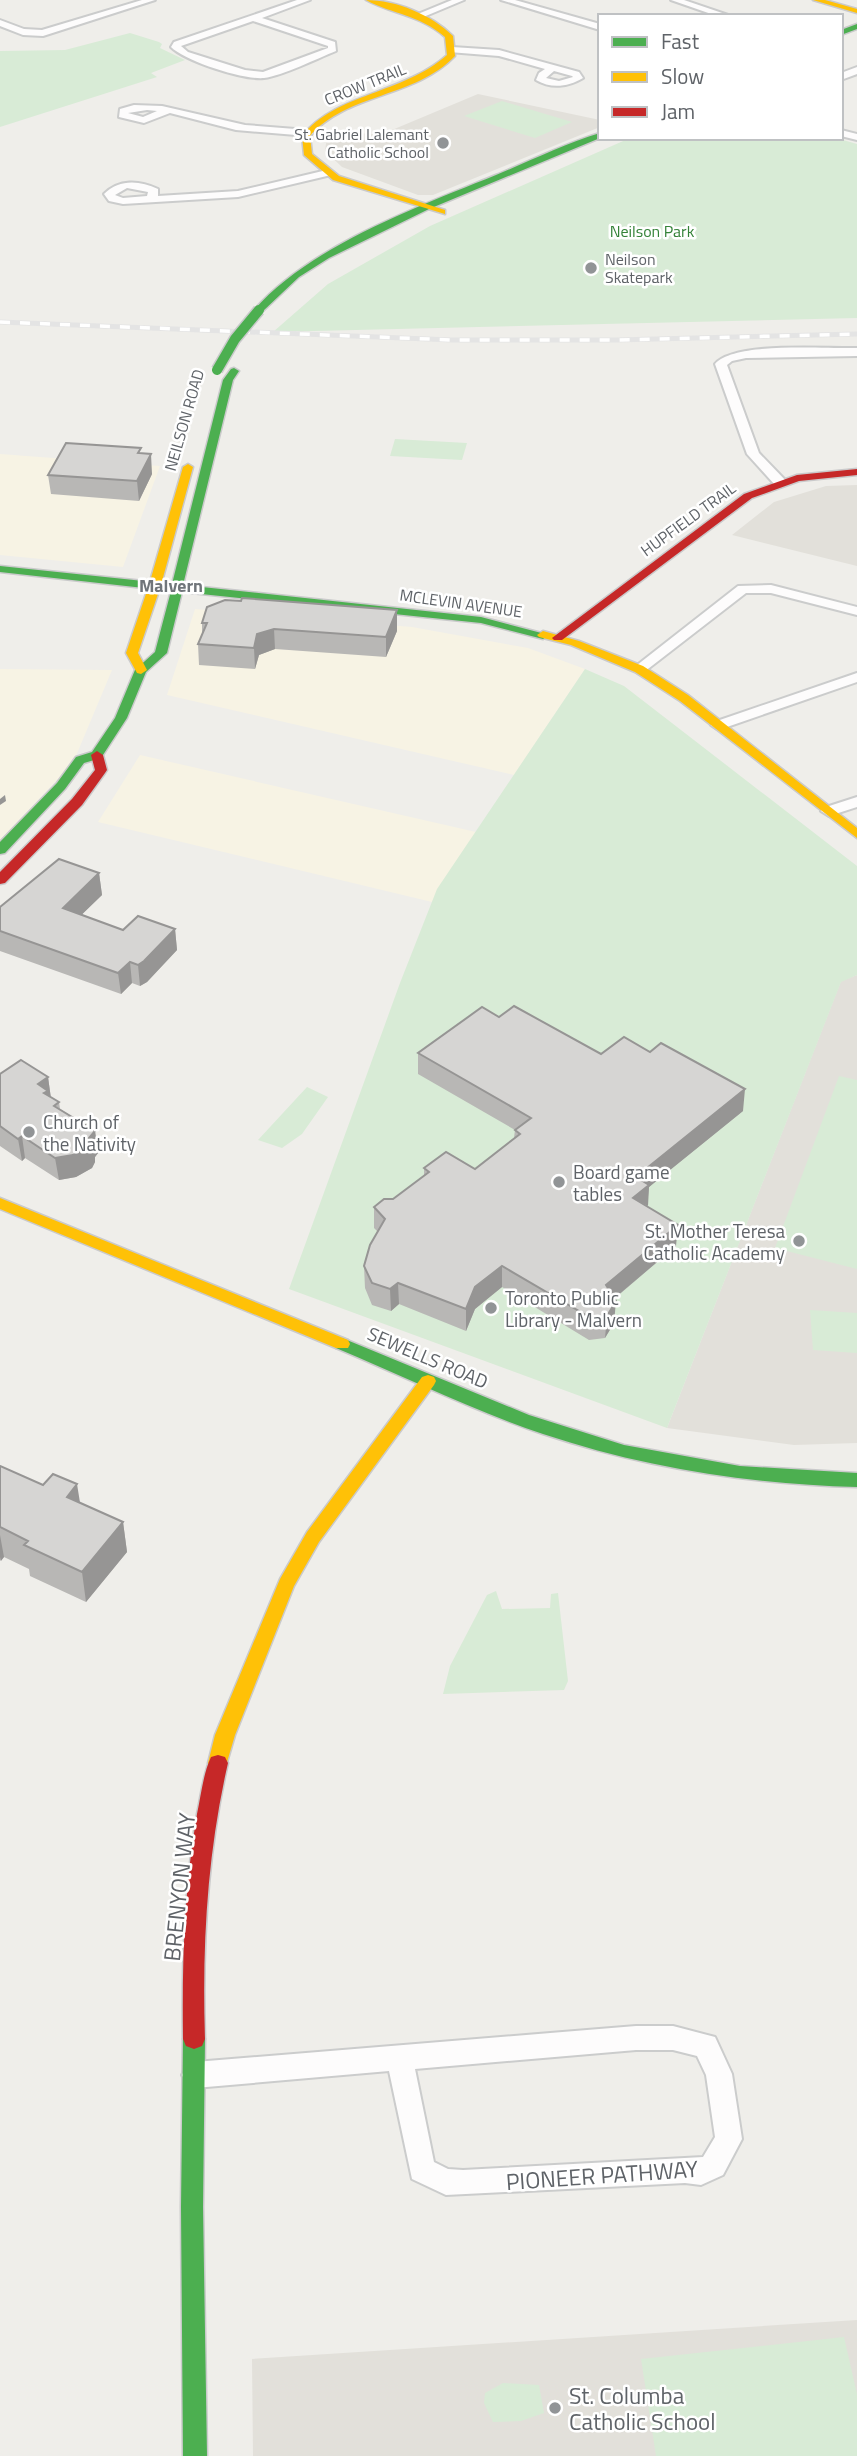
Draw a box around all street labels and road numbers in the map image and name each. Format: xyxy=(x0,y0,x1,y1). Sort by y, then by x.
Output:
street label: CROW TRAIL xyxy=(321,57,410,111)
street label: NEILSON ROAD xyxy=(158,366,210,474)
street label: HUPFIELD TRAIL xyxy=(635,476,741,562)
street label: MCLEVIN AVENUE xyxy=(398,583,524,623)
street label: SEWELLS ROAD xyxy=(363,1319,493,1395)
street label: BRENYON WAY xyxy=(154,1810,204,1963)
street label: PIONEER PATHWAY xyxy=(505,2151,700,2199)

